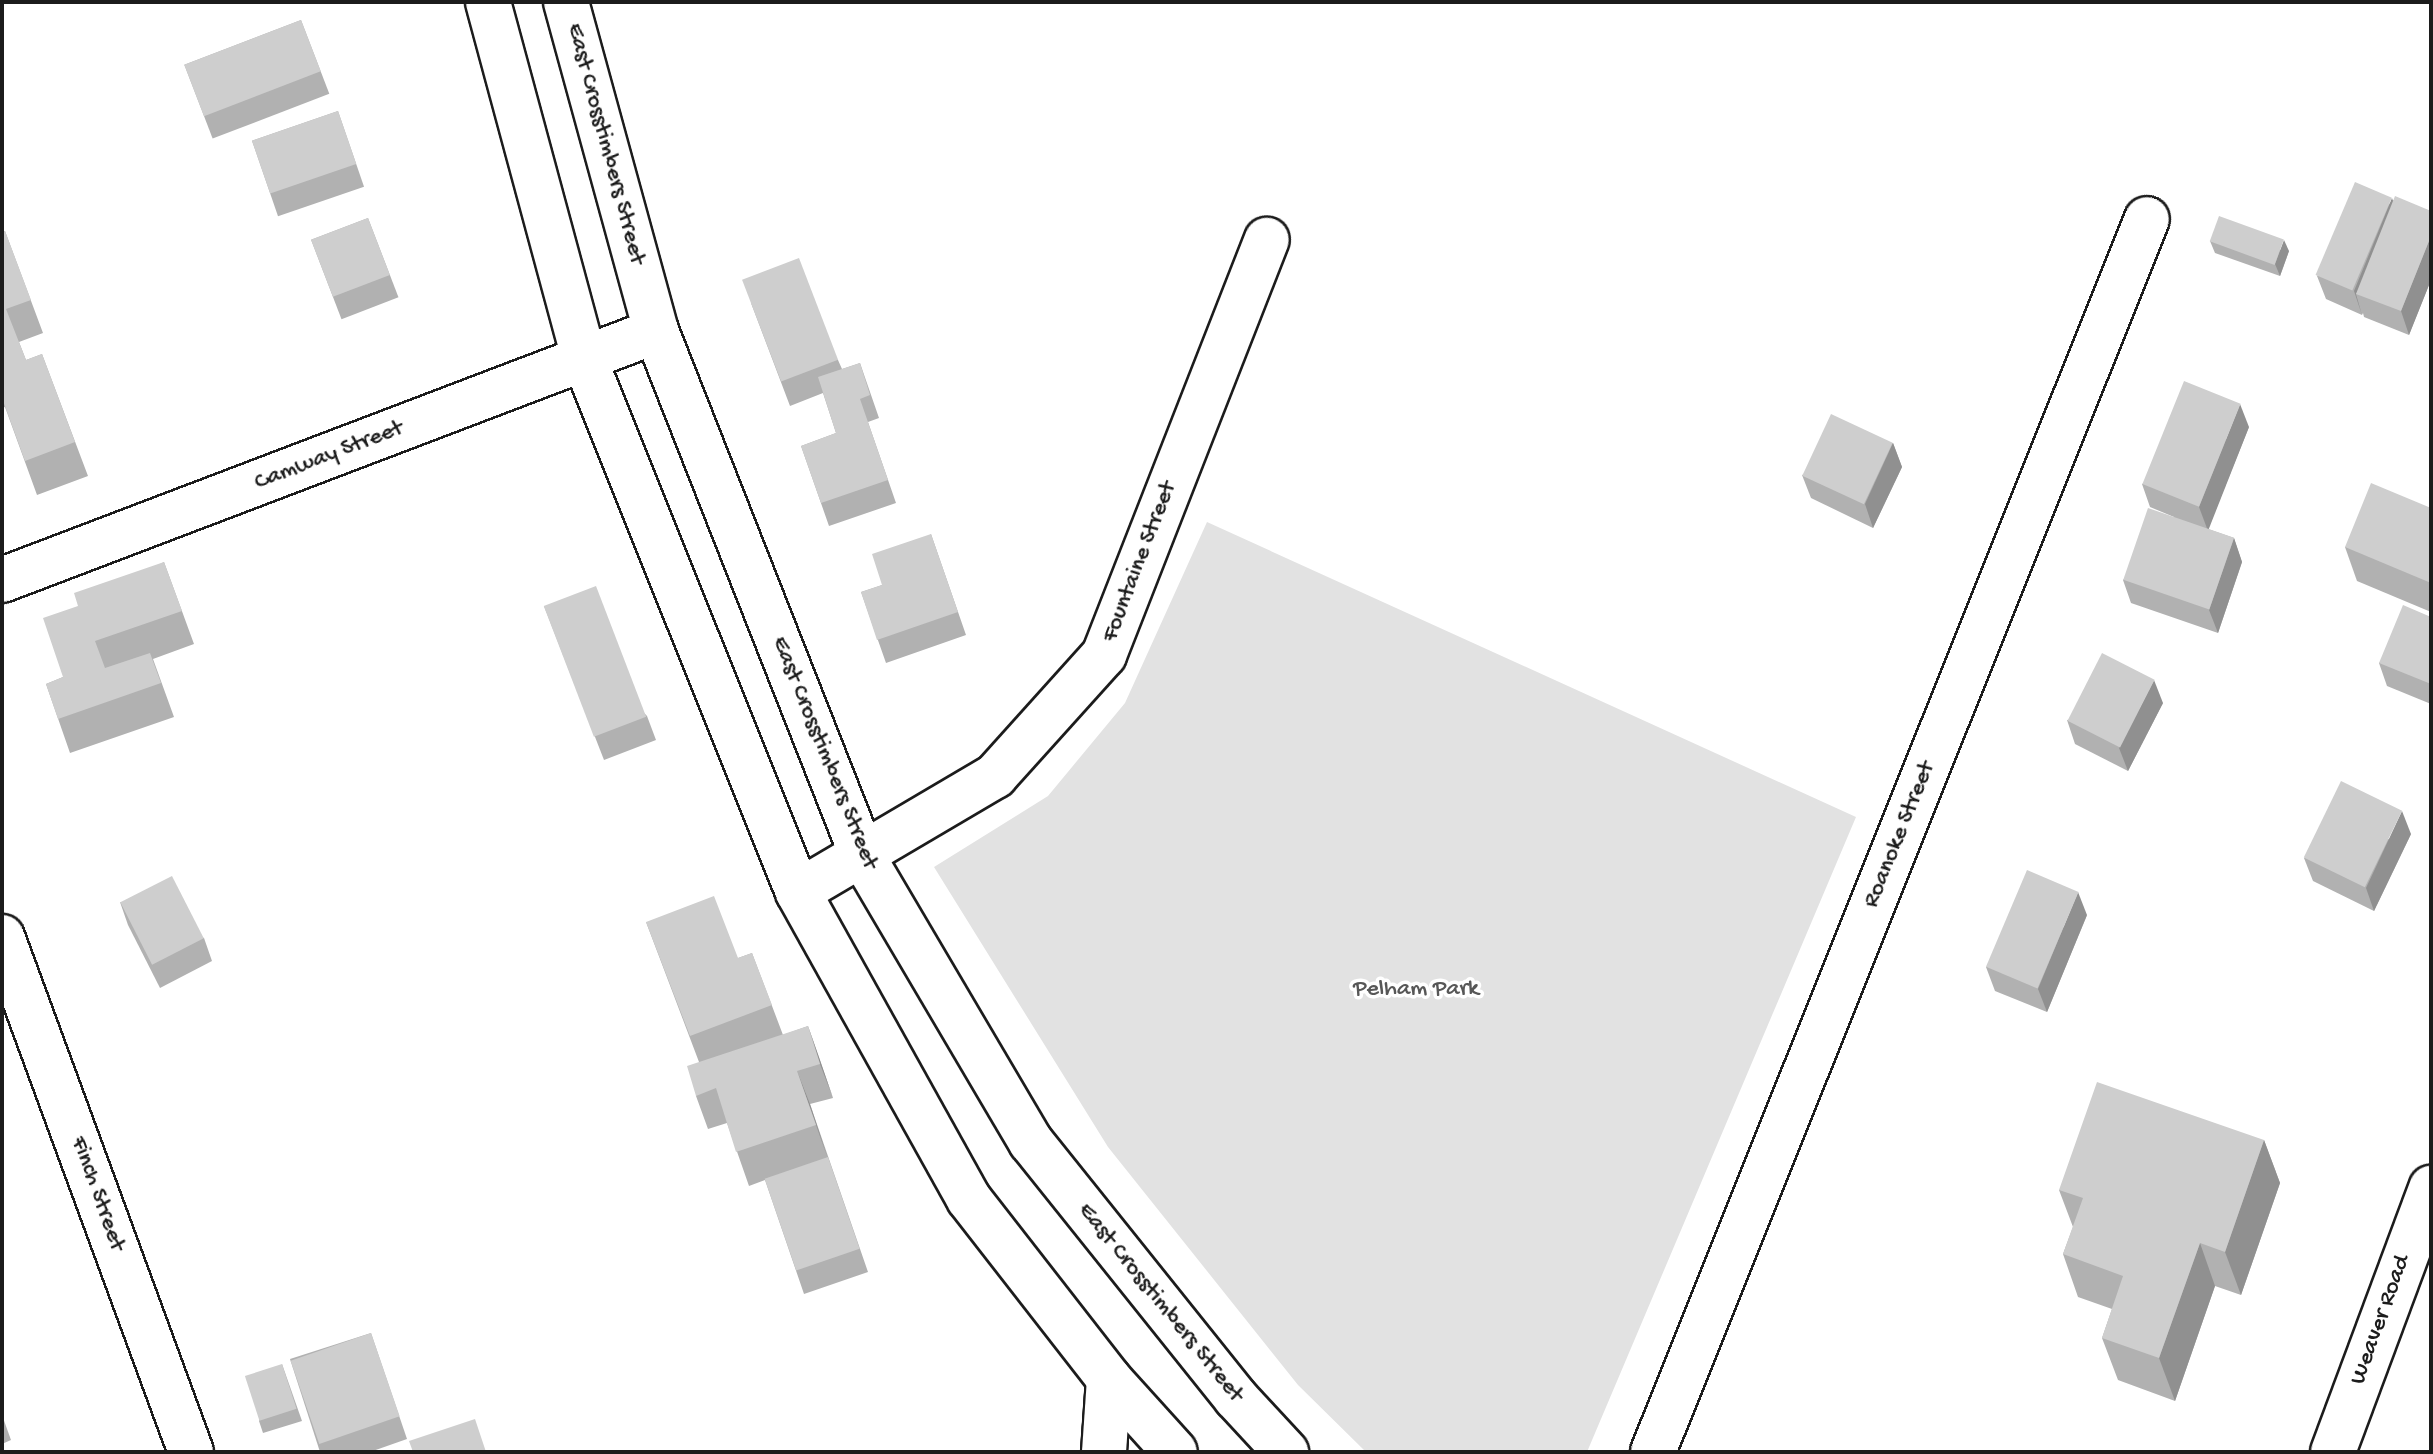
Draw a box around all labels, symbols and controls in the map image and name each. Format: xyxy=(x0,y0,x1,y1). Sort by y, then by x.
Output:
street label: East Crosstimbers Street xyxy=(559,20,651,268)
street label: Camway Street xyxy=(251,414,407,498)
street label: Fountaine Street xyxy=(1096,478,1184,646)
street label: East Crosstimbers Street xyxy=(764,632,884,874)
street label: Roanoke Street xyxy=(1858,758,1942,912)
park label: Pelham Park xyxy=(1353,976,1479,1004)
street label: Finch Street xyxy=(63,1133,131,1255)
street label: East Crosstimbers Street xyxy=(1071,1197,1249,1409)
street label: Weaver Road xyxy=(2344,1251,2418,1389)

